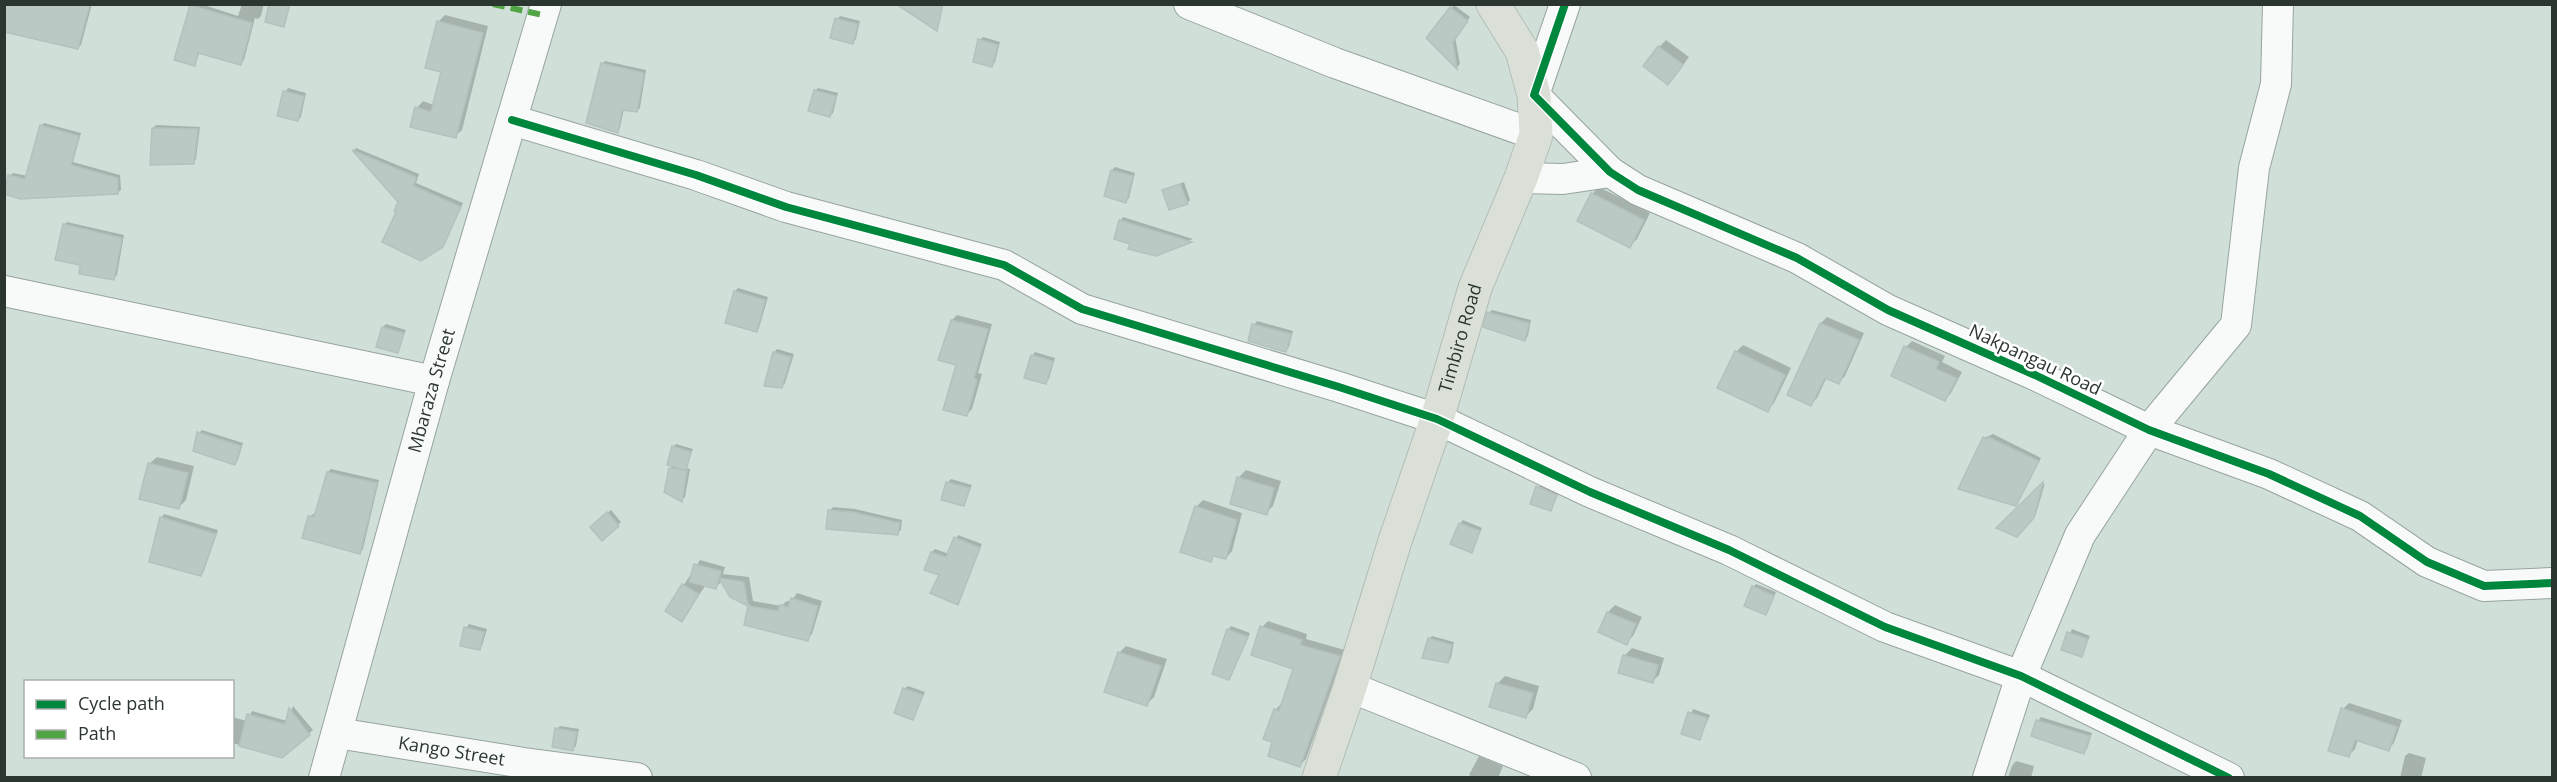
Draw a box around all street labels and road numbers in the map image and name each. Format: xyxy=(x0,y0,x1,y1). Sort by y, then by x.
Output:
street label: Timbiro Road xyxy=(1432,281,1487,395)
street label: Nakpangau Road xyxy=(1965,318,2106,400)
street label: Mbaraza Street xyxy=(402,325,460,455)
street label: Kango Street xyxy=(397,730,507,771)

